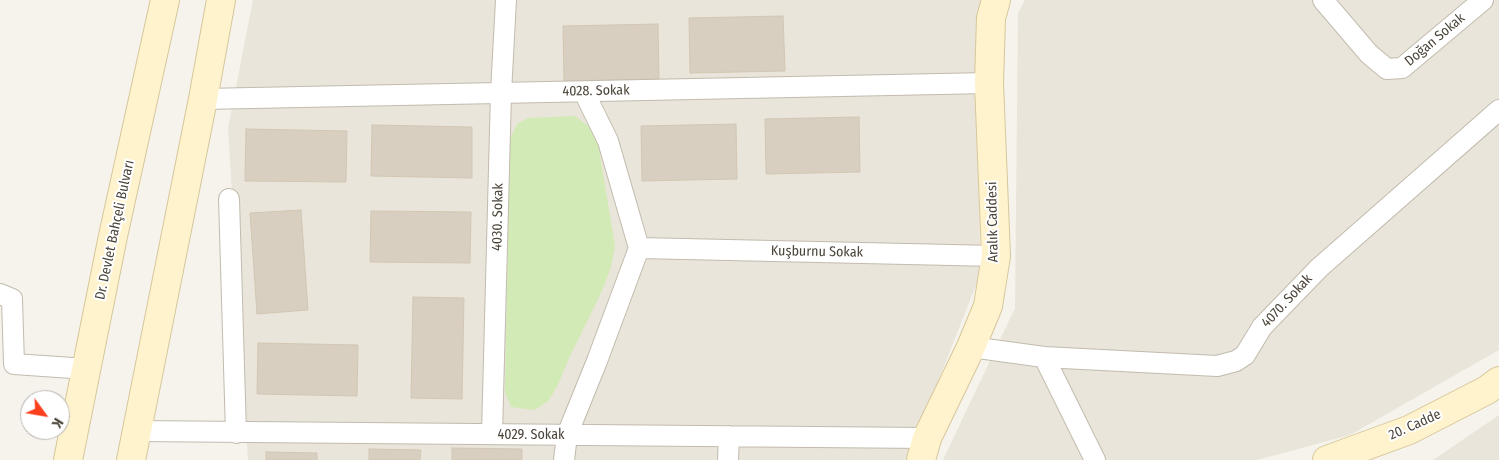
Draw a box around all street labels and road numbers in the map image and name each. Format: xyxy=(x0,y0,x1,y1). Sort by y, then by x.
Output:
street label: Doğan Sokak xyxy=(1402,10,1468,70)
street label: 4028. Sokak xyxy=(562,82,630,100)
street label: Dr. Devlet Bahçeli Bulvarı xyxy=(92,158,138,302)
street label: Aralık Caddesi xyxy=(984,181,1002,263)
street label: 4030. Sokak xyxy=(489,183,507,251)
street label: Kuşburnu Sokak xyxy=(771,243,863,261)
street label: 4070. Sokak xyxy=(1258,271,1316,331)
street label: 20. Cadde xyxy=(1386,406,1444,444)
street label: 4029. Sokak xyxy=(497,427,565,443)

